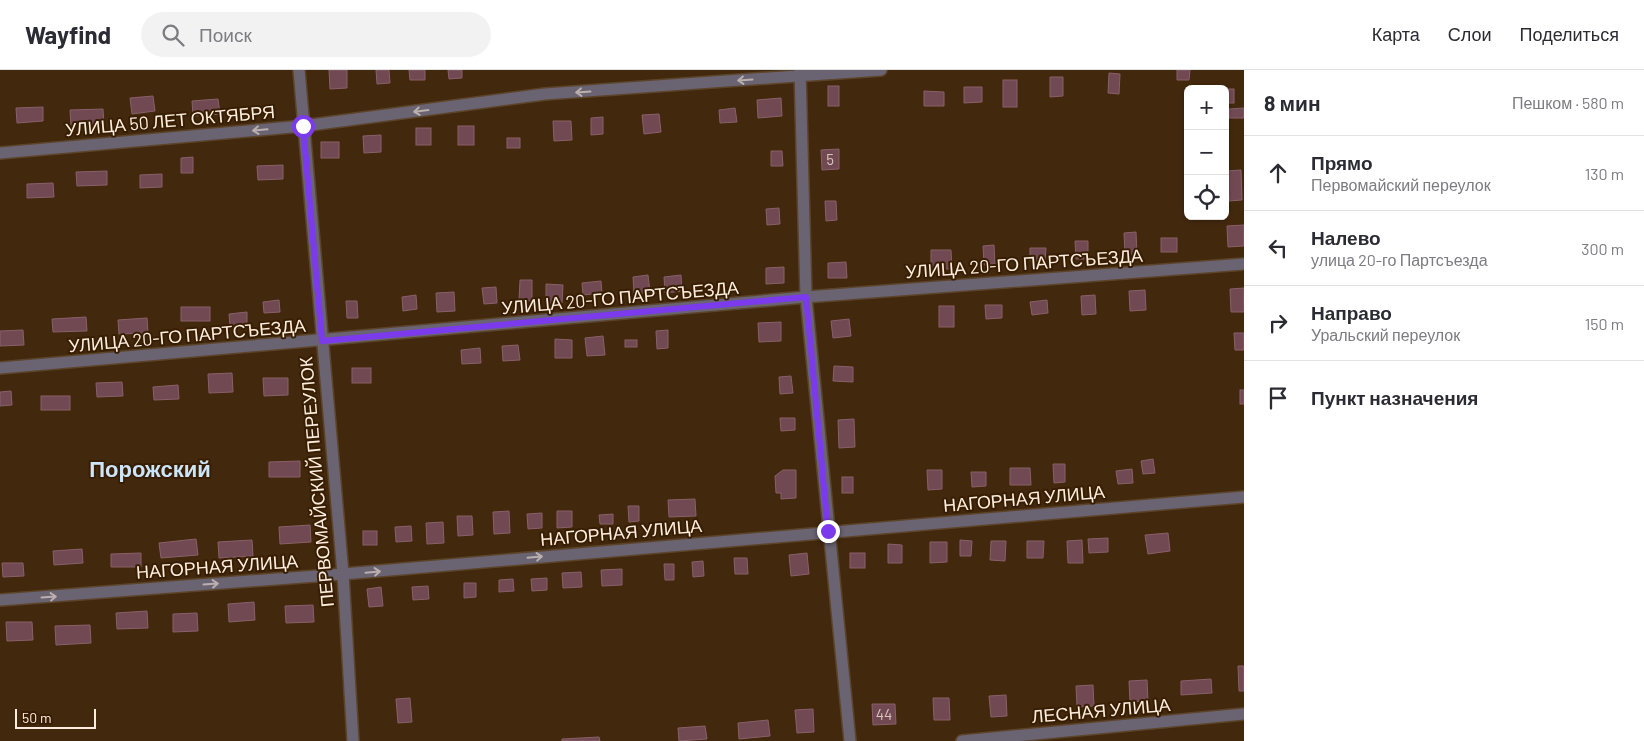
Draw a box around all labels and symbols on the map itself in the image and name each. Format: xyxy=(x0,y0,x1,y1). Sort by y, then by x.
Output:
one-way arrow xyxy=(737,76,753,85)
one-way arrow xyxy=(575,87,591,96)
street label: УЛИЦА 50 ЛЕТ ОКТЯБРЯ xyxy=(64,100,276,140)
one-way arrow xyxy=(414,106,430,116)
route start xyxy=(292,115,315,138)
one-way arrow xyxy=(252,125,268,135)
house number: 5 xyxy=(826,150,834,168)
street label: УЛИЦА 20-ГО ПАРТСЪЕЗДА xyxy=(904,244,1144,282)
street label: УЛИЦА 20-ГО ПАРТСЪЕЗДА xyxy=(500,276,740,318)
street label: УЛИЦА 20-ГО ПАРТСЪЕЗДА xyxy=(67,314,307,356)
street label: ПЕРВОМАЙСКИЙ ПЕРЕУЛОК xyxy=(294,355,338,608)
district label: Порожский xyxy=(89,455,211,482)
street label: НАГОРНАЯ УЛИЦА xyxy=(942,480,1106,516)
street label: НАГОРНАЯ УЛИЦА xyxy=(539,514,703,550)
route end xyxy=(817,520,840,543)
street label: НАГОРНАЯ УЛИЦА xyxy=(135,549,299,583)
one-way arrow xyxy=(526,553,542,562)
one-way arrow xyxy=(364,567,380,576)
one-way arrow xyxy=(202,580,218,589)
one-way arrow xyxy=(40,592,56,601)
street label: ЛЕСНАЯ УЛИЦА xyxy=(1031,693,1171,727)
house number: 44 xyxy=(876,705,892,723)
scale bar xyxy=(15,706,96,729)

